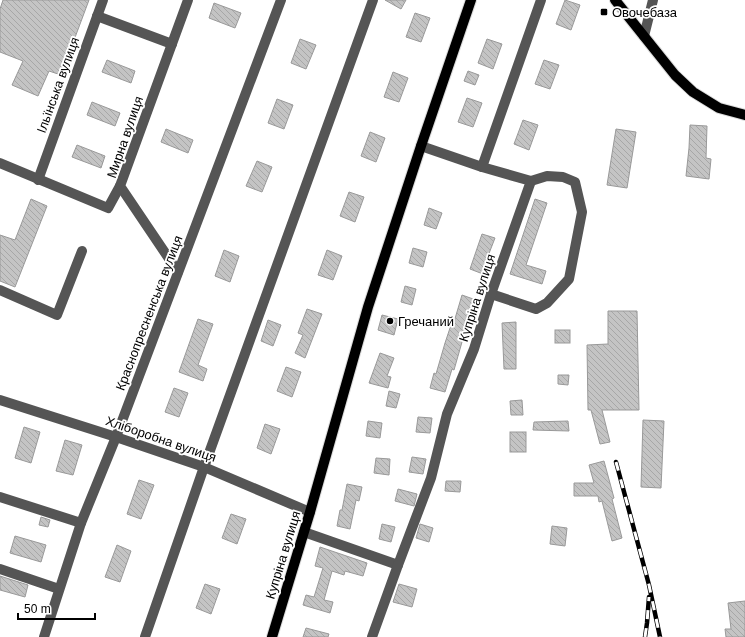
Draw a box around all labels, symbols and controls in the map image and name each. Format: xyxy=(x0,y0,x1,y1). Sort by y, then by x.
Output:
place label: Овочебаза xyxy=(612,5,678,20)
marker: Овочебаза xyxy=(599,7,609,17)
street label: Ільїнська вулиця xyxy=(34,35,82,135)
street label: Мирна вулиця xyxy=(104,94,146,180)
street label: Краснопресненська вулиця xyxy=(112,233,186,393)
street label: Купріна вулиця xyxy=(456,252,498,344)
place label: Гречаний xyxy=(398,314,454,329)
marker: Гречаний xyxy=(385,316,395,326)
street label: Хліборобна вулиця xyxy=(104,413,218,465)
street label: Купріна вулиця xyxy=(262,509,304,601)
scale bar xyxy=(18,595,95,621)
text: 50 m xyxy=(24,602,51,616)

